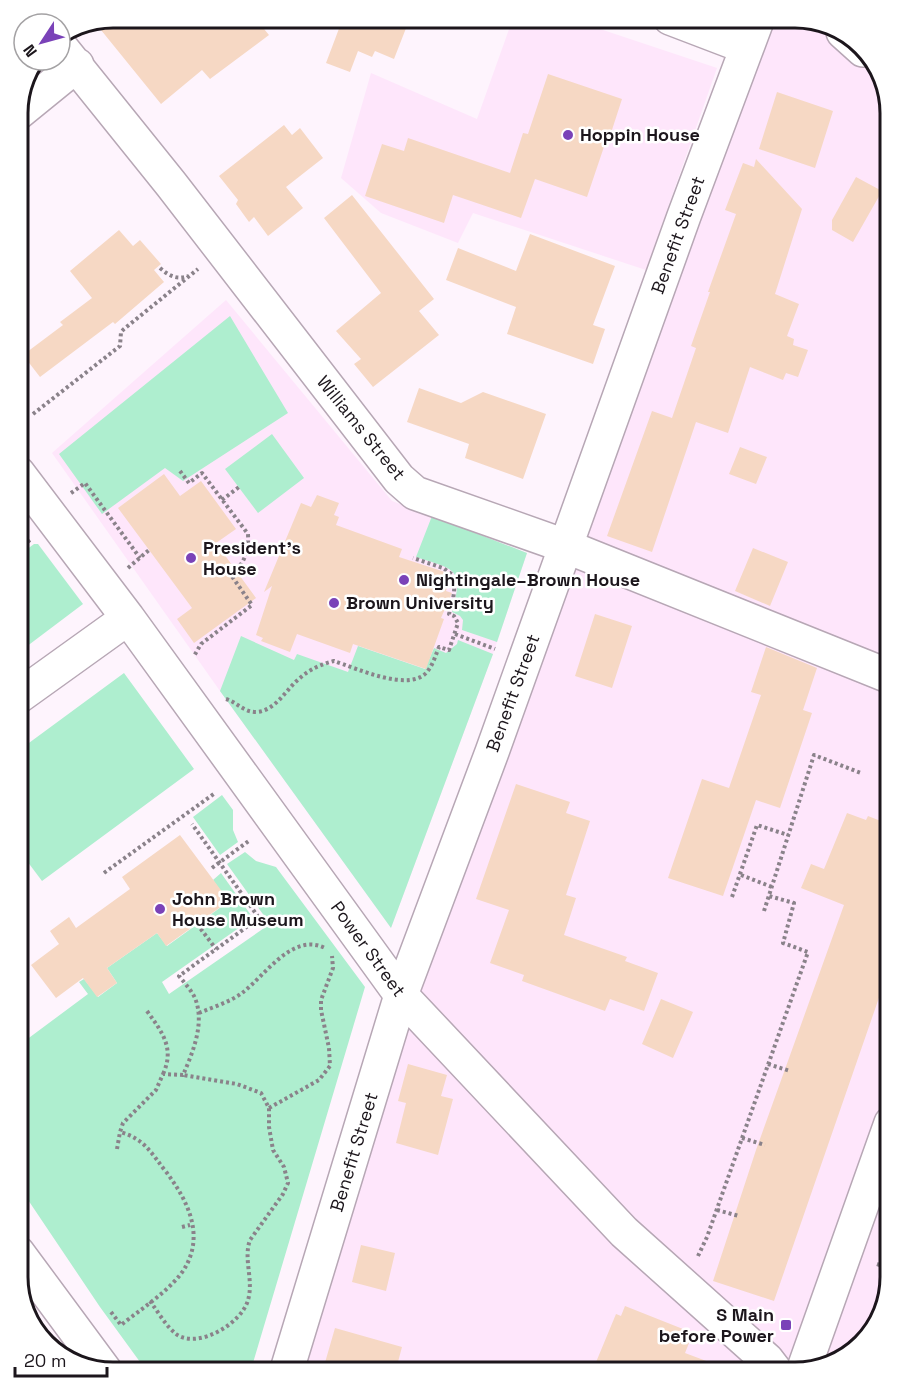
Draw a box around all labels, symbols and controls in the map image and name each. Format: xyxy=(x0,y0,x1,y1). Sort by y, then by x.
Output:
north arrow xyxy=(12,12,72,72)
text: N xyxy=(19,40,42,61)
place label: Hoppin House xyxy=(580,123,700,146)
marker: Hoppin House xyxy=(561,128,575,142)
street label: Benefit Street xyxy=(646,173,709,297)
street label: Williams Street xyxy=(312,371,411,485)
place label: President's House xyxy=(203,536,301,580)
marker: President's House xyxy=(184,551,198,565)
place label: Nightingale–Brown House xyxy=(416,568,640,591)
marker: Nightingale–Brown House xyxy=(397,573,411,587)
place label: Brown University xyxy=(346,591,494,614)
marker: Brown University xyxy=(327,596,341,610)
street label: Benefit Street xyxy=(481,631,544,755)
place label: John Brown House Museum xyxy=(172,887,304,931)
street label: Power Street xyxy=(326,896,411,1001)
marker: John Brown House Museum xyxy=(153,902,167,916)
street label: Benefit Street xyxy=(324,1089,383,1214)
place label: S Main before Power xyxy=(659,1303,774,1347)
marker: S Main before Power xyxy=(779,1318,793,1332)
scale bar xyxy=(15,1340,106,1378)
text: 20 m xyxy=(24,1349,67,1372)

